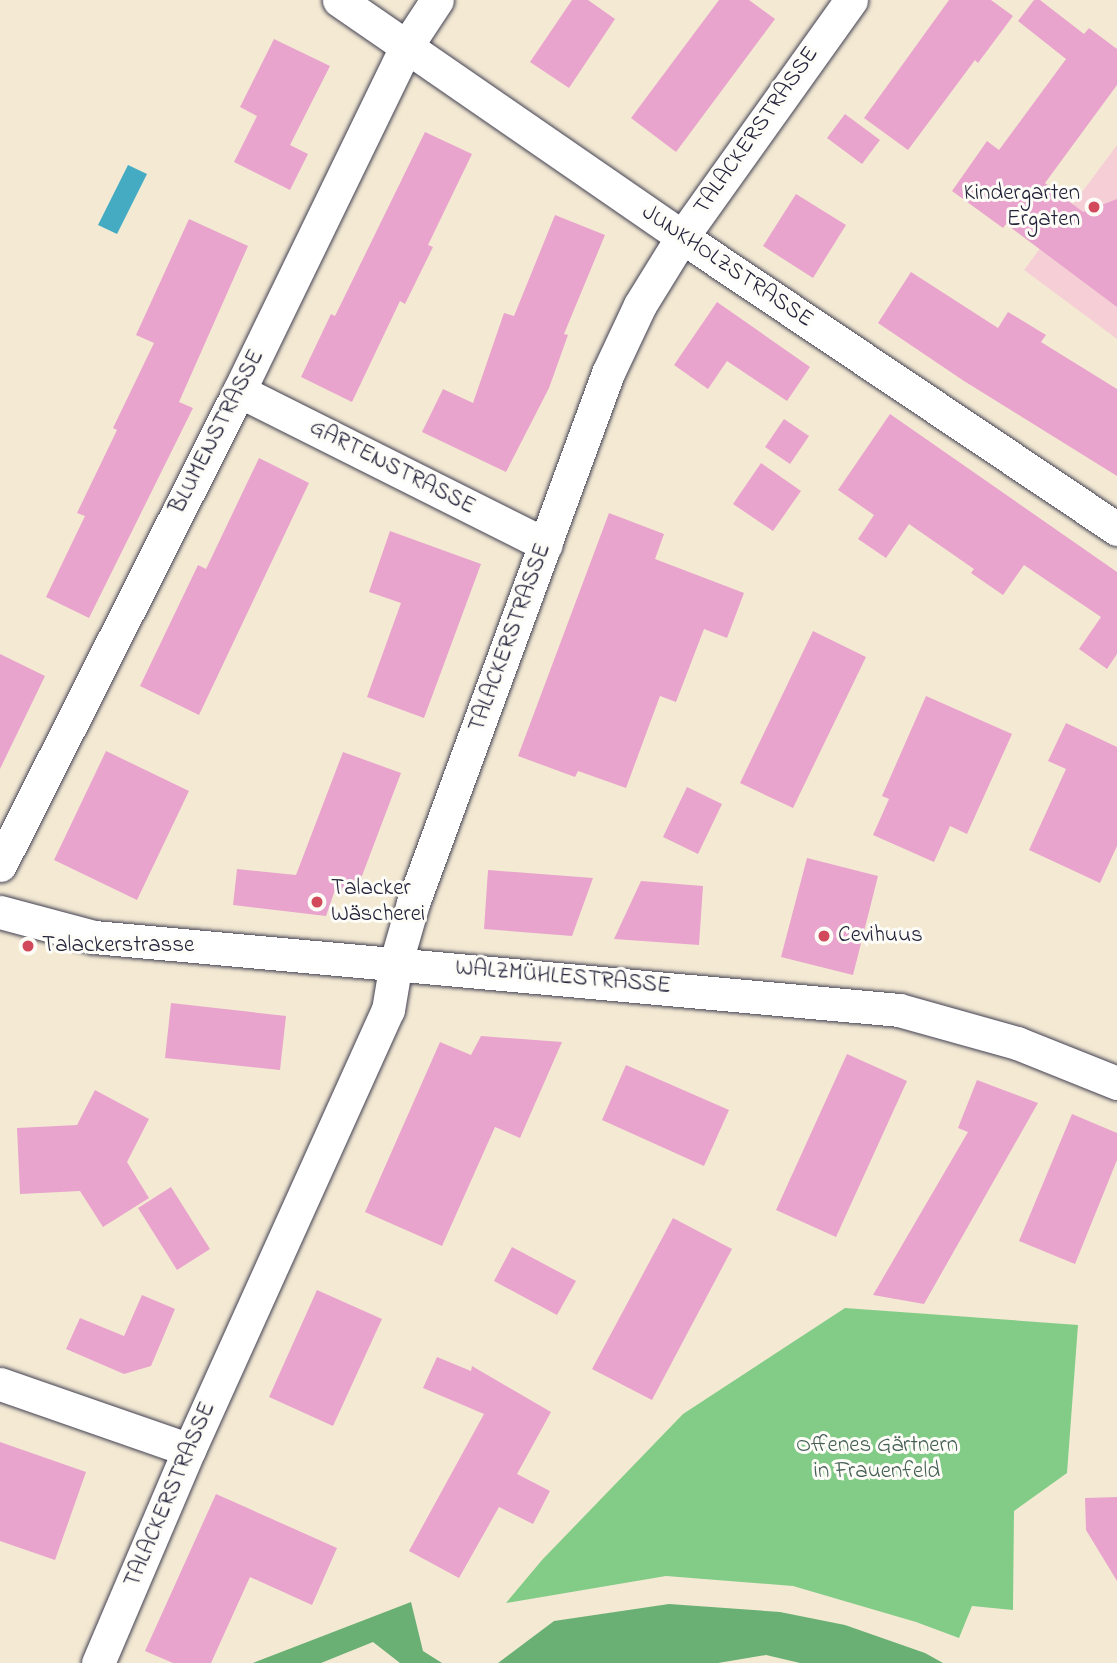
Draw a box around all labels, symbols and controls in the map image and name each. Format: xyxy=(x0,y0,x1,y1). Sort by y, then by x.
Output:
street label: TALACKERSTRASSE xyxy=(689,42,825,220)
place label: Kindergarten Ergaten xyxy=(964,180,1080,234)
street label: JUNKHOLZSTRASSE xyxy=(636,199,818,335)
marker: Kindergarten Ergaten xyxy=(1086,199,1102,215)
street label: BLUMENSTRASSE xyxy=(165,345,271,519)
street label: GARTENSTRASSE xyxy=(305,414,479,522)
street label: TALACKERSTRASSE xyxy=(464,540,558,736)
place label: Talacker Wäscherei xyxy=(331,875,425,929)
marker: Talacker Wäscherei xyxy=(309,894,325,910)
place label: Cevihuus xyxy=(838,922,923,950)
marker: Cevihuus xyxy=(816,928,832,944)
place label: Talackerstrasse xyxy=(42,932,194,960)
marker: Talackerstrasse xyxy=(20,938,36,954)
street label: WALZMÜHLESTRASSE xyxy=(454,955,672,1001)
street label: TALACKERSTRASSE xyxy=(119,1398,223,1592)
park label: Offenes Gärtnern in Frauenfeld xyxy=(796,1432,958,1486)

